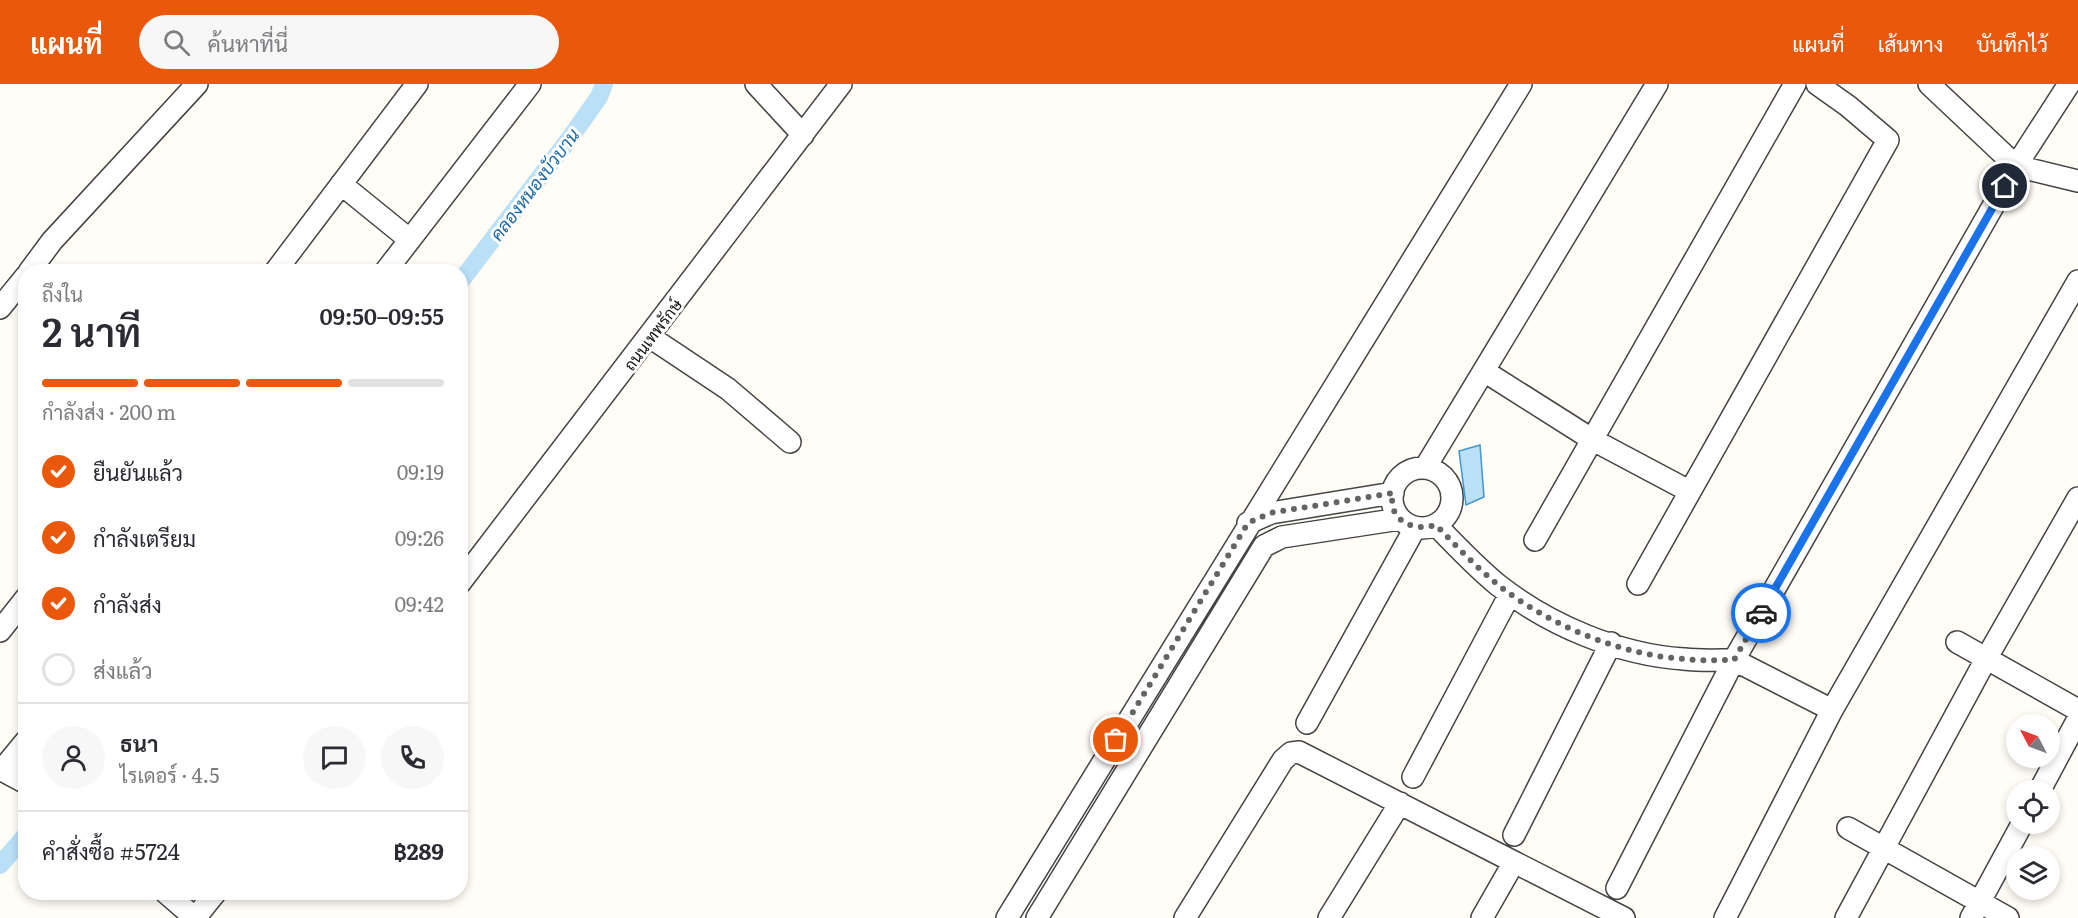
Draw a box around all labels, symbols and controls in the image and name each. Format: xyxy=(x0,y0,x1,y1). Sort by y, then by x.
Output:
search box xyxy=(139,15,559,69)
text: แผนที่ xyxy=(30,21,103,63)
icon: search xyxy=(160,26,193,59)
text: ค้นหาที่นี่ xyxy=(208,26,288,59)
text: แผนที่ xyxy=(1792,27,1845,58)
text: เส้นทาง xyxy=(1878,27,1943,58)
text: บันทึกไว้ xyxy=(1976,27,2048,58)
water label: คลองหนองบัวบาน xyxy=(483,122,586,246)
pin xyxy=(1979,160,2030,211)
icon: home xyxy=(1988,169,2021,202)
text: ถึงใน xyxy=(42,278,83,308)
street label: ถนนเทพรักษ์ xyxy=(617,293,687,375)
text: 09:50–09:55 xyxy=(320,299,444,332)
text: 2 นาที xyxy=(42,301,141,359)
text: กำลังส่ง · 200 m xyxy=(42,396,176,426)
icon: check xyxy=(42,455,75,488)
text: ยืนยันแล้ว xyxy=(93,455,183,488)
text: 09:19 xyxy=(397,456,444,486)
icon: check xyxy=(42,521,75,554)
text: กำลังเตรียม xyxy=(93,521,196,554)
text: 09:26 xyxy=(395,522,444,552)
courier xyxy=(1731,583,1791,643)
icon: check xyxy=(42,587,75,620)
text: กำลังส่ง xyxy=(93,587,162,620)
text: 09:42 xyxy=(395,588,444,618)
icon: car xyxy=(1745,597,1778,630)
text: ส่งแล้ว xyxy=(93,653,153,686)
pin xyxy=(1090,714,1141,765)
north arrow xyxy=(2006,714,2060,768)
map controls xyxy=(2006,714,2060,900)
icon: bag xyxy=(1099,723,1132,756)
button: person xyxy=(42,726,105,789)
text: ธนา xyxy=(120,726,158,759)
button: chat xyxy=(303,726,366,789)
button: phone xyxy=(381,726,444,789)
text: ไรเดอร์ · 4.5 xyxy=(120,759,219,789)
button: locate xyxy=(2006,780,2060,834)
text: คำสั่งซื้อ #5724 xyxy=(42,834,180,867)
text: ฿289 xyxy=(393,834,444,867)
button: layers xyxy=(2006,846,2060,900)

